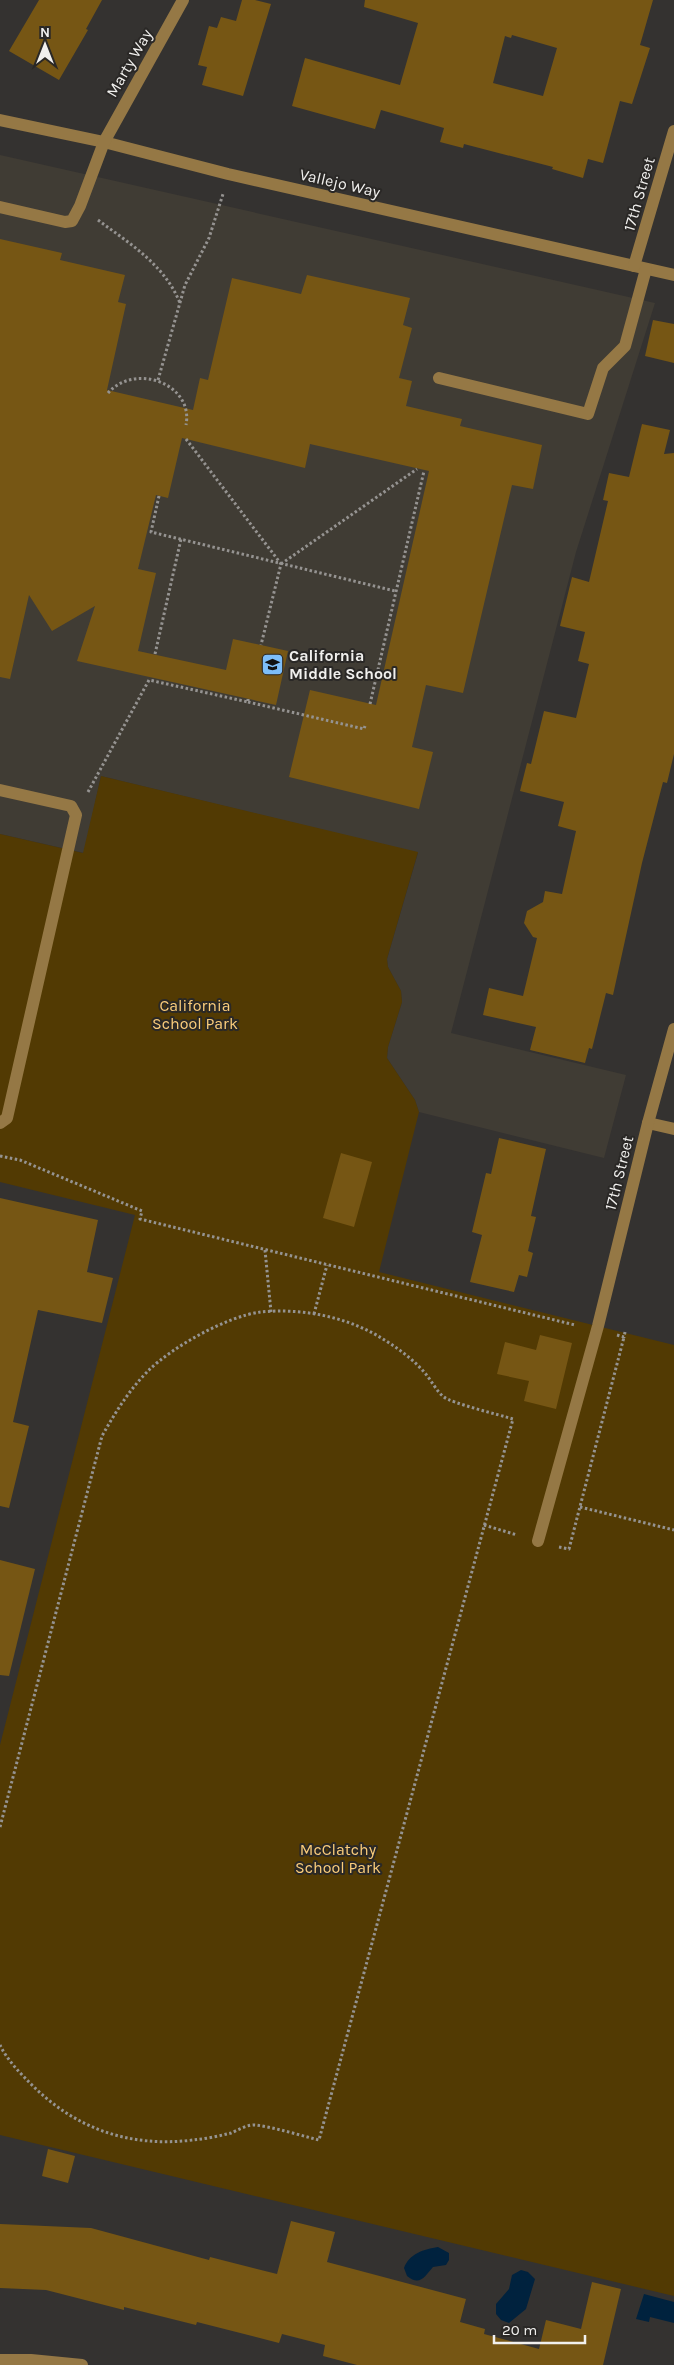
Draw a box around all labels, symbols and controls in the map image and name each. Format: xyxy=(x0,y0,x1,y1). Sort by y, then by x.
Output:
north arrow xyxy=(20,20,70,70)
text: N xyxy=(40,24,50,41)
street label: Marty Way xyxy=(102,25,156,100)
street label: 17th Street xyxy=(619,155,659,233)
street label: Vallejo Way xyxy=(298,165,383,202)
place label: California Middle School xyxy=(289,646,397,683)
school or university icon: California Middle School xyxy=(261,652,285,676)
park label: California School Park xyxy=(152,996,238,1033)
street label: 17th Street xyxy=(601,1134,637,1212)
park label: McClatchy School Park xyxy=(295,1840,381,1877)
scale bar xyxy=(494,2312,585,2344)
text: 20 m xyxy=(502,2321,537,2339)

